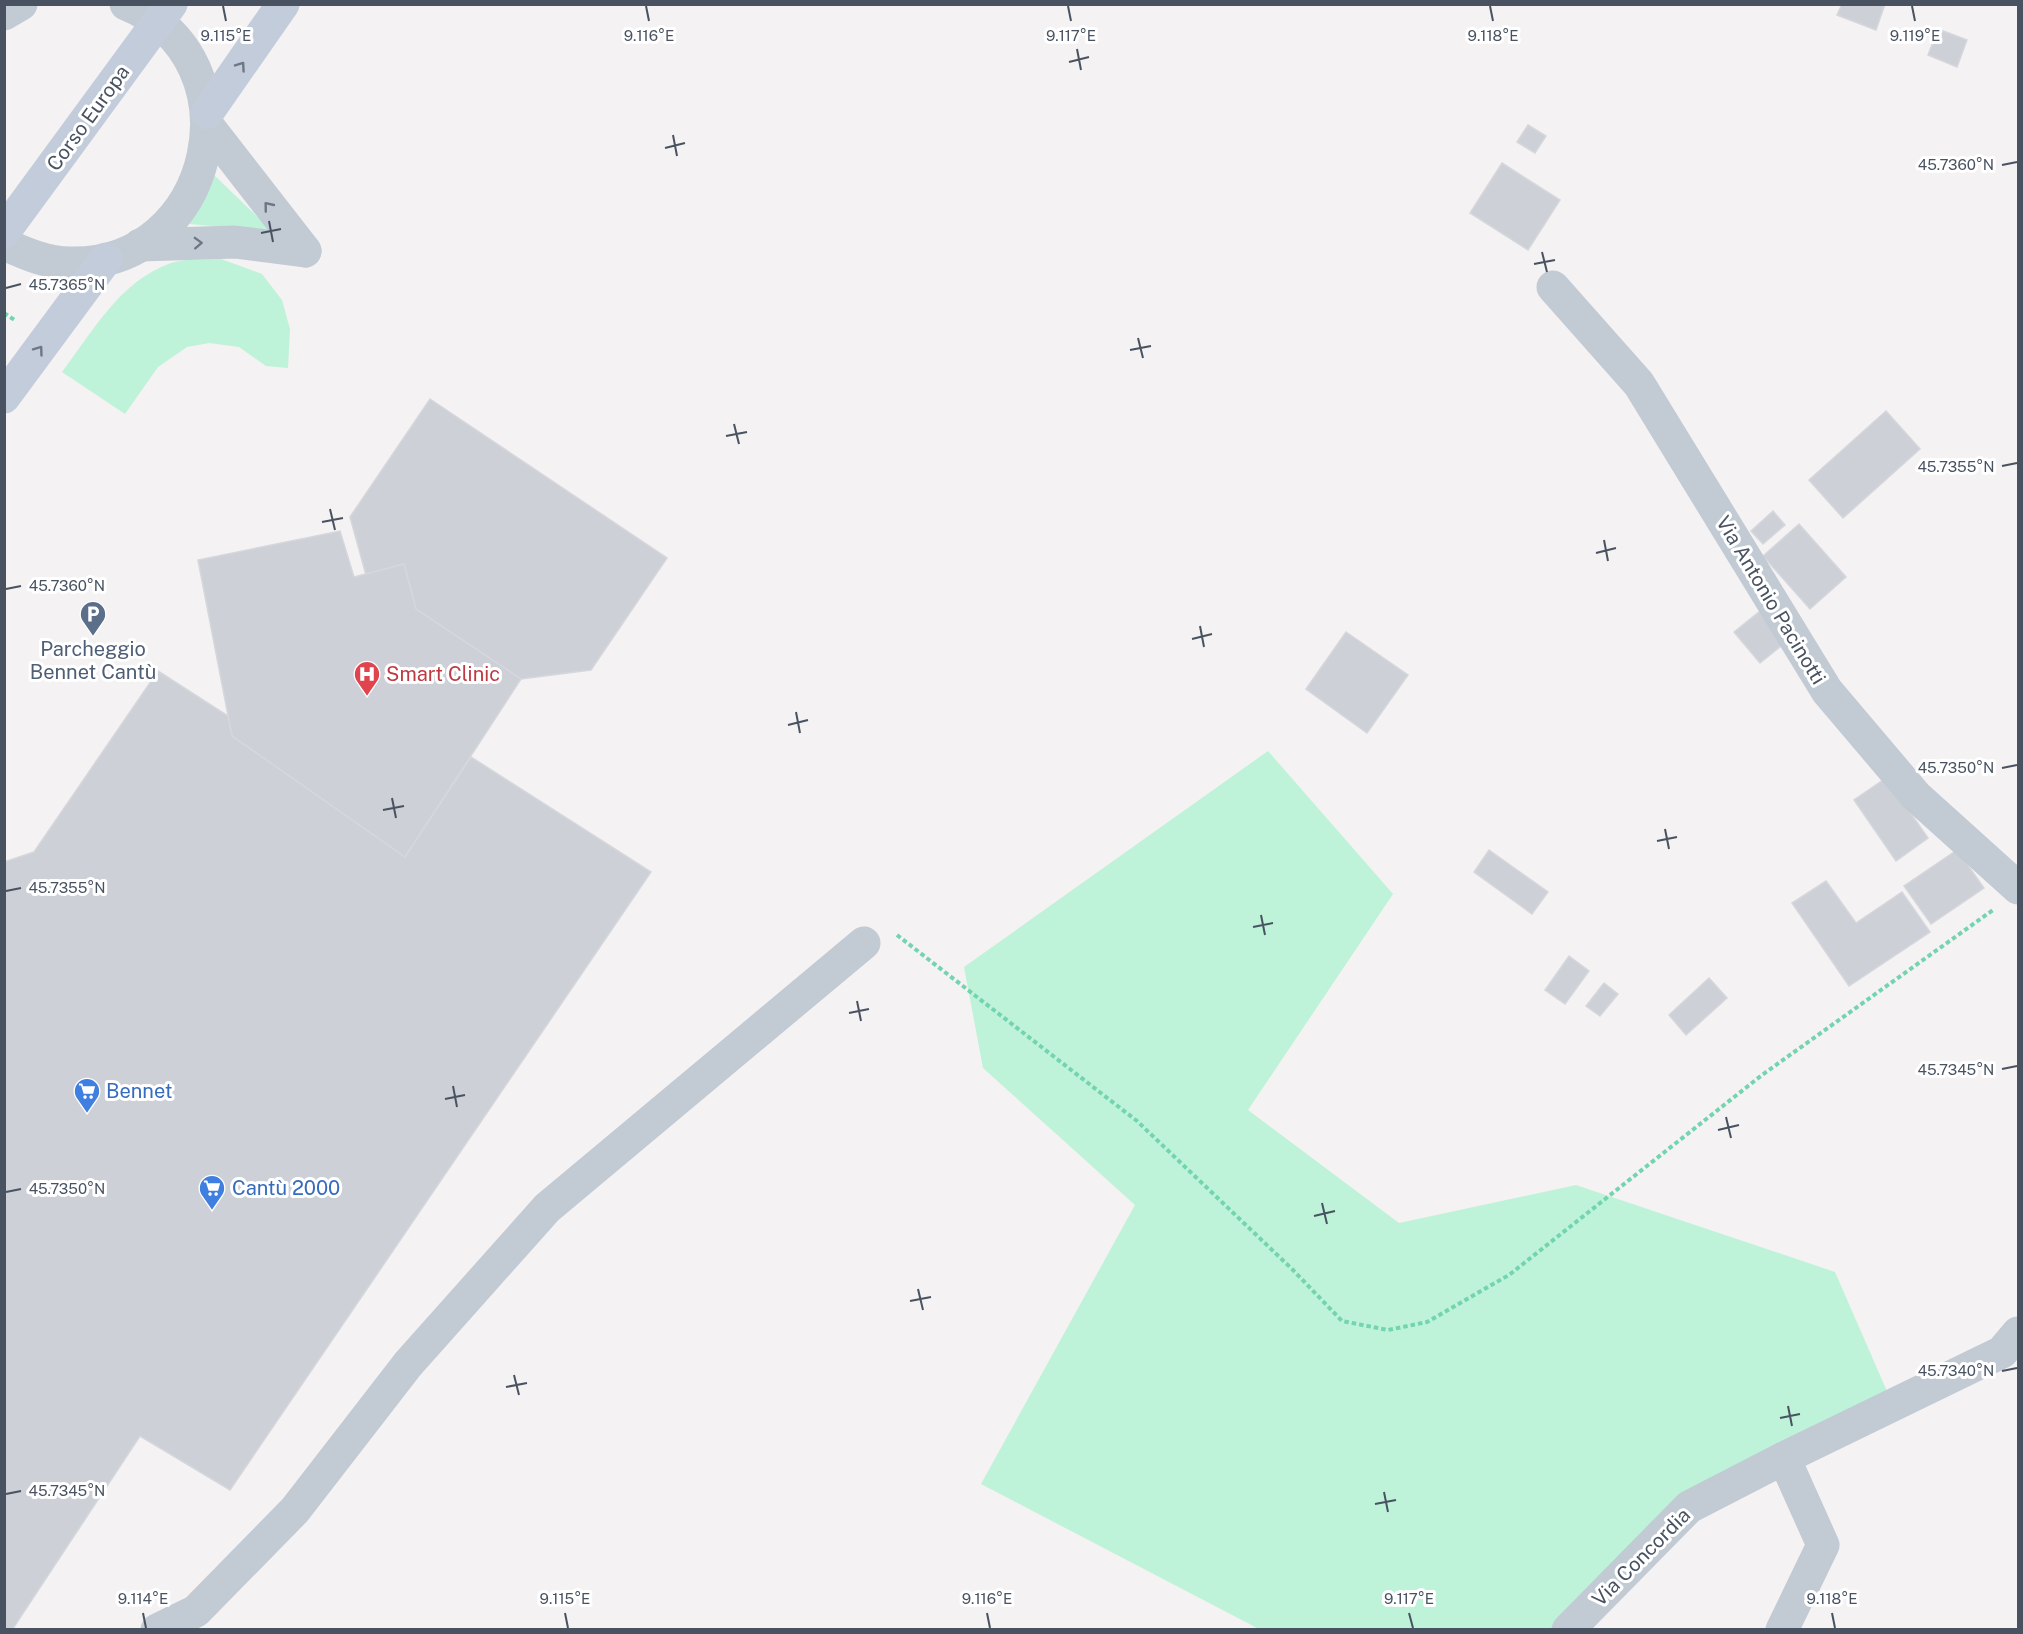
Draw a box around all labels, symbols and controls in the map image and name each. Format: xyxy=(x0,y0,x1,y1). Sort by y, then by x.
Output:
text: 9.115°E xyxy=(201,27,251,44)
text: 9.116°E xyxy=(624,27,674,44)
text: 9.117°E xyxy=(1046,27,1096,44)
text: 9.118°E xyxy=(1468,27,1518,44)
text: 9.119°E xyxy=(1890,27,1940,44)
street label: Corso Europa xyxy=(42,60,134,176)
one-way arrow xyxy=(234,61,245,72)
text: 45.7360°N xyxy=(1918,156,1994,173)
one-way arrow xyxy=(264,202,275,213)
one-way arrow xyxy=(194,237,203,250)
text: 45.7365°N xyxy=(29,276,105,293)
one-way arrow xyxy=(32,345,43,356)
text: 45.7355°N xyxy=(1917,458,1995,475)
street label: Via Antonio Pacinotti xyxy=(1711,511,1831,689)
text: 45.7360°N xyxy=(29,577,105,594)
parking icon: Parcheggio Bennet Cantù xyxy=(78,599,108,637)
place label: Parcheggio Bennet Cantù xyxy=(30,637,156,684)
hospital icon: Smart Clinic xyxy=(352,659,382,697)
place label: Smart Clinic xyxy=(386,662,500,686)
text: 45.7350°N xyxy=(1918,759,1994,776)
text: 45.7355°N xyxy=(28,879,106,896)
text: 45.7345°N xyxy=(1918,1061,1994,1078)
supermarket icon: Bennet xyxy=(72,1076,102,1114)
place label: Bennet xyxy=(106,1079,173,1103)
supermarket icon: Cantù 2000 xyxy=(197,1173,227,1211)
place label: Cantù 2000 xyxy=(232,1176,340,1200)
text: 45.7350°N xyxy=(29,1180,105,1197)
text: 45.7340°N xyxy=(1918,1362,1994,1379)
text: 45.7345°N xyxy=(29,1482,105,1499)
street label: Via Concordia xyxy=(1587,1503,1695,1611)
text: 9.114°E xyxy=(118,1590,168,1607)
text: 9.115°E xyxy=(540,1590,590,1607)
text: 9.116°E xyxy=(962,1590,1012,1607)
text: 9.117°E xyxy=(1384,1590,1434,1607)
text: 9.118°E xyxy=(1807,1590,1857,1607)

